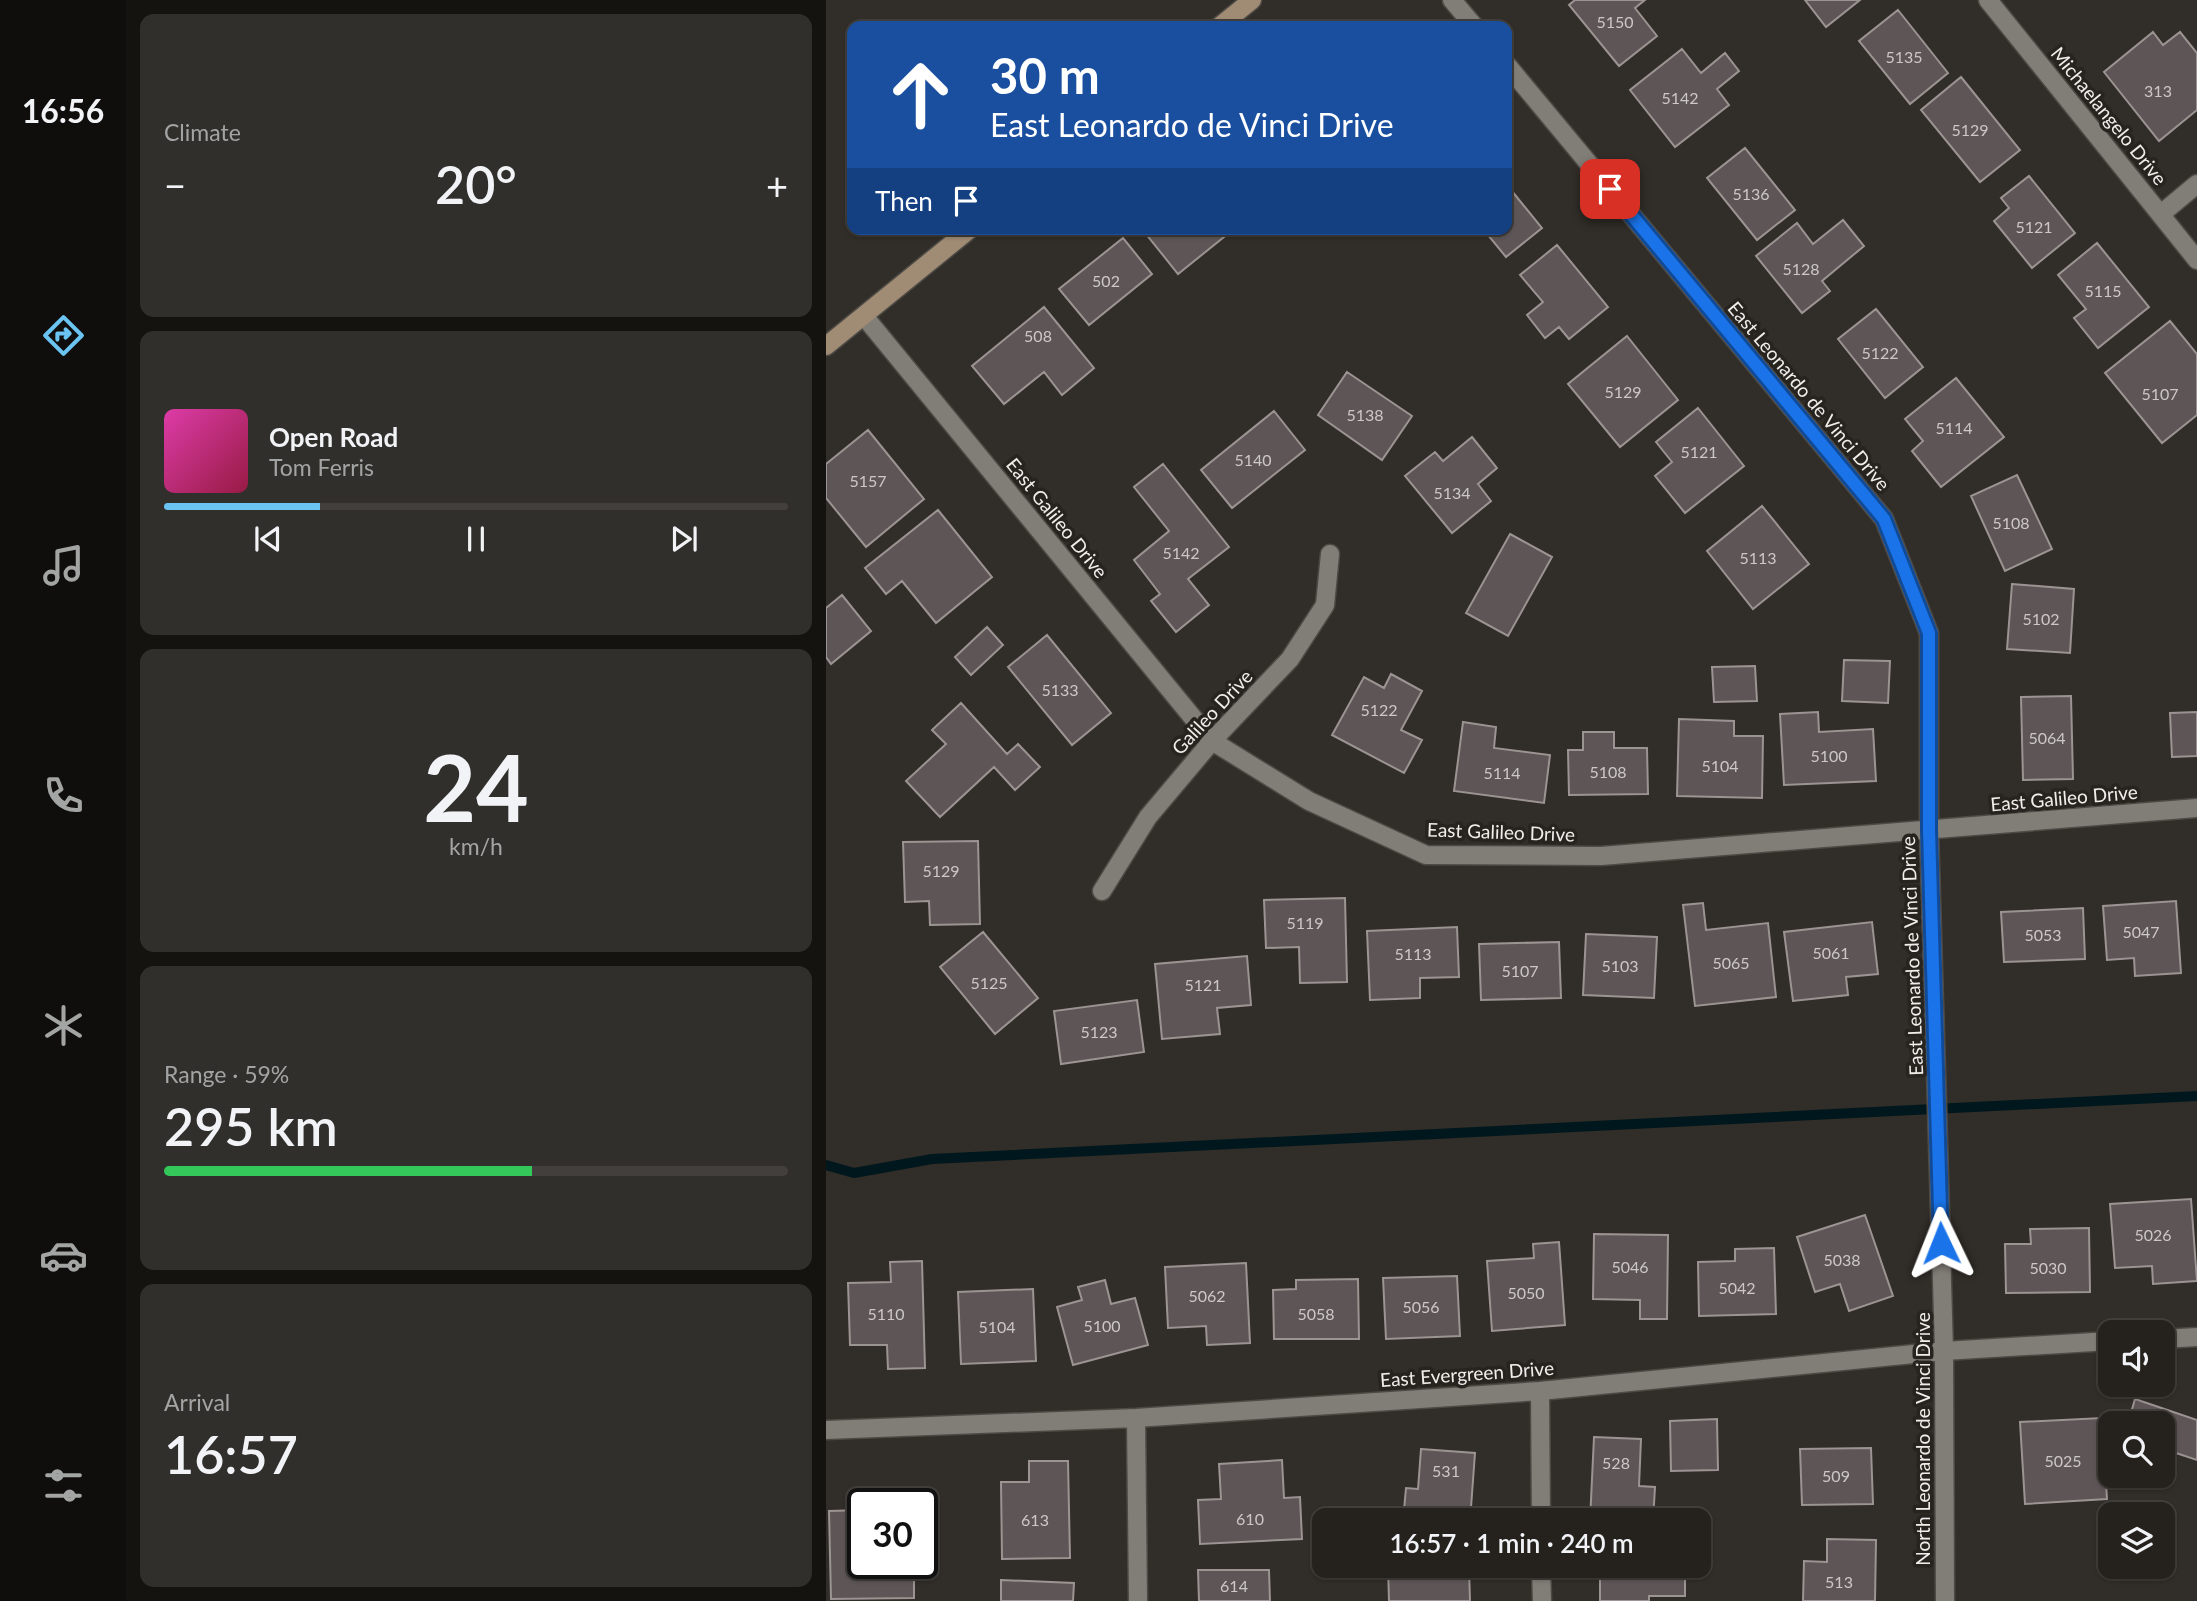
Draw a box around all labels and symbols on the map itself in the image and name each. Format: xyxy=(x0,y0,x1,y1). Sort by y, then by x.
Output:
house number: 5150 xyxy=(1596,12,1634,31)
street label: Michaelangelo Drive xyxy=(2047,42,2172,189)
house number: 5135 xyxy=(1885,47,1923,66)
house number: 313 xyxy=(2144,81,2172,100)
house number: 5142 xyxy=(1661,88,1699,107)
house number: 5129 xyxy=(1951,120,1989,139)
pin xyxy=(1580,159,1640,219)
house number: 5136 xyxy=(1732,184,1770,203)
house number: 5121 xyxy=(2015,217,2053,236)
house number: 5128 xyxy=(1782,259,1820,278)
house number: 502 xyxy=(1092,271,1120,290)
house number: 5115 xyxy=(2084,281,2122,300)
street label: East Leonardo de Vinci Drive xyxy=(1724,297,1895,495)
house number: 508 xyxy=(1024,326,1052,345)
house number: 5122 xyxy=(1861,343,1899,362)
house number: 5129 xyxy=(1604,382,1642,401)
house number: 5107 xyxy=(2141,384,2179,403)
house number: 5138 xyxy=(1346,405,1384,424)
house number: 5114 xyxy=(1935,418,1973,437)
house number: 5121 xyxy=(1680,442,1718,461)
house number: 5140 xyxy=(1234,450,1272,469)
street label: East Galileo Drive xyxy=(1002,453,1113,582)
house number: 5157 xyxy=(849,471,887,490)
house number: 5134 xyxy=(1433,483,1471,502)
house number: 5108 xyxy=(1992,513,2030,532)
house number: 5142 xyxy=(1162,543,1200,562)
house number: 5113 xyxy=(1739,548,1777,567)
house number: 5102 xyxy=(2022,609,2060,628)
street label: Galileo Drive xyxy=(1166,664,1257,759)
house number: 5133 xyxy=(1041,680,1079,699)
house number: 5122 xyxy=(1360,700,1398,719)
house number: 5064 xyxy=(2028,728,2066,747)
house number: 5100 xyxy=(1810,746,1848,765)
house number: 5104 xyxy=(1701,756,1739,775)
house number: 5108 xyxy=(1589,762,1627,781)
house number: 5114 xyxy=(1483,763,1521,782)
street label: East Galileo Drive xyxy=(1989,780,2139,815)
street label: East Galileo Drive xyxy=(1427,817,1575,846)
street label: East Leonardo de Vinci Drive xyxy=(1896,836,1927,1076)
house number: 5129 xyxy=(922,861,960,880)
house number: 5119 xyxy=(1286,913,1324,932)
house number: 5047 xyxy=(2122,922,2160,941)
house number: 5053 xyxy=(2024,925,2062,944)
house number: 5061 xyxy=(1812,943,1850,962)
house number: 5113 xyxy=(1394,944,1432,963)
house number: 5065 xyxy=(1712,953,1750,972)
house number: 5103 xyxy=(1601,956,1639,975)
house number: 5107 xyxy=(1501,961,1539,980)
house number: 5125 xyxy=(970,973,1008,992)
house number: 5121 xyxy=(1184,975,1222,994)
house number: 5123 xyxy=(1080,1022,1118,1041)
position arrow xyxy=(1904,1206,1978,1280)
house number: 5026 xyxy=(2134,1225,2172,1244)
house number: 5038 xyxy=(1823,1250,1861,1269)
house number: 5046 xyxy=(1611,1257,1649,1276)
house number: 5030 xyxy=(2029,1258,2067,1277)
house number: 5042 xyxy=(1718,1278,1756,1297)
house number: 5050 xyxy=(1507,1283,1545,1302)
house number: 5062 xyxy=(1188,1286,1226,1305)
house number: 5056 xyxy=(1402,1297,1440,1316)
house number: 5110 xyxy=(867,1304,905,1323)
house number: 5058 xyxy=(1297,1304,1335,1323)
street label: North Leonardo de Vinci Drive xyxy=(1911,1312,1934,1566)
house number: 5100 xyxy=(1083,1316,1121,1335)
house number: 5104 xyxy=(978,1317,1016,1336)
street label: East Evergreen Drive xyxy=(1379,1356,1555,1391)
house number: 5025 xyxy=(2044,1451,2082,1470)
house number: 528 xyxy=(1602,1453,1630,1472)
house number: 531 xyxy=(1432,1461,1460,1480)
house number: 509 xyxy=(1822,1466,1850,1485)
speed limit sign: 30 xyxy=(847,1488,938,1579)
house number: 610 xyxy=(1236,1509,1264,1528)
house number: 613 xyxy=(1021,1510,1049,1529)
house number: 513 xyxy=(1825,1572,1853,1591)
house number: 614 xyxy=(1220,1576,1248,1595)

